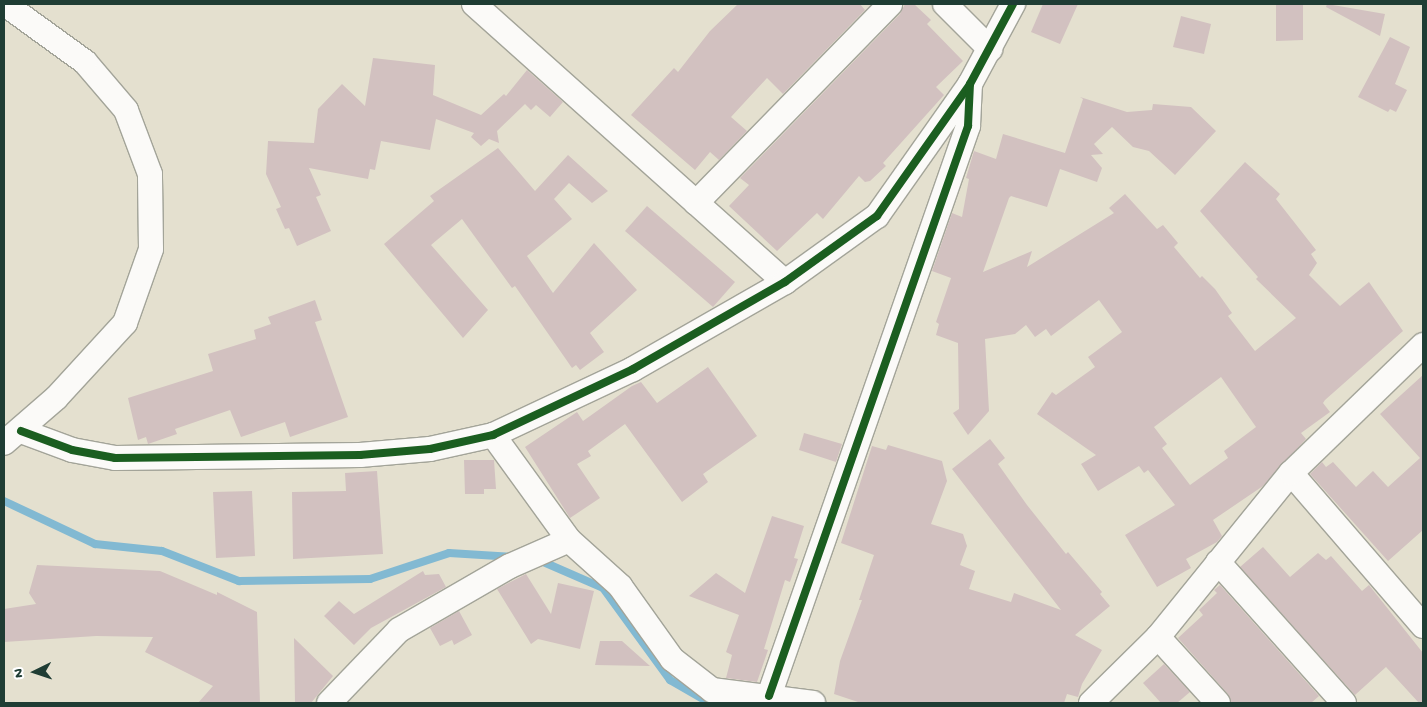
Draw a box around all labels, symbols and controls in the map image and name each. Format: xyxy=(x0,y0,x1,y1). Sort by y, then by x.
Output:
north arrow xyxy=(10,647,60,697)
text: N xyxy=(11,668,28,678)

